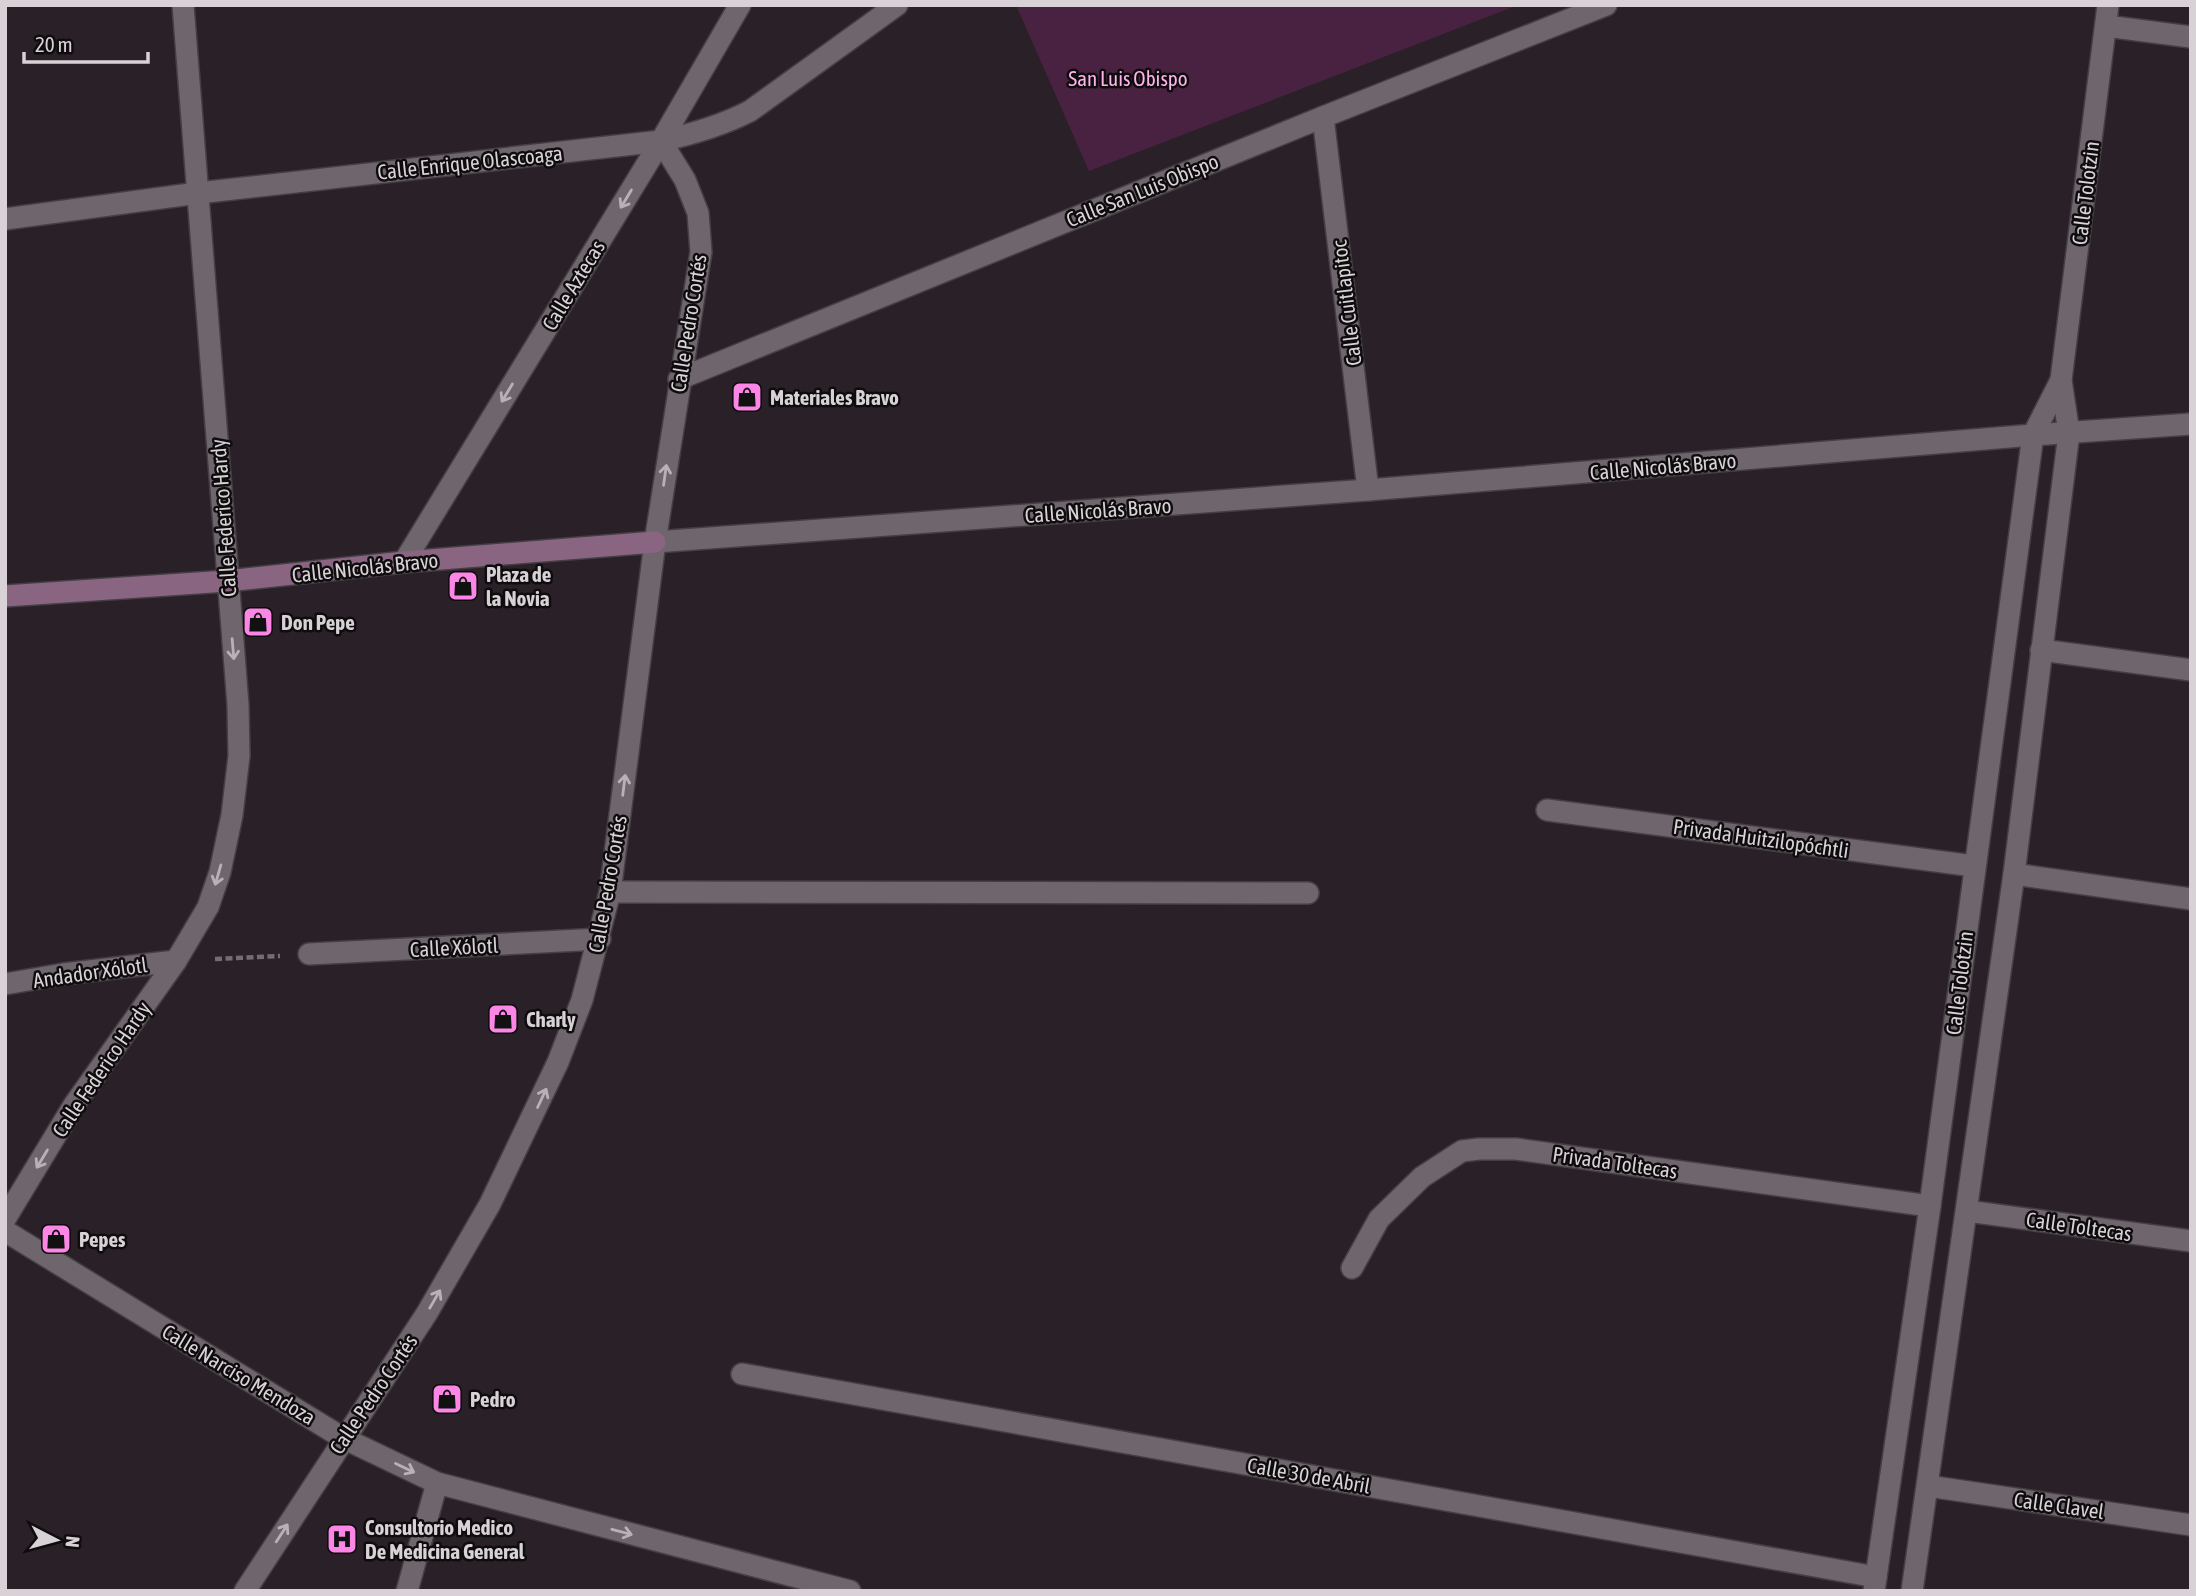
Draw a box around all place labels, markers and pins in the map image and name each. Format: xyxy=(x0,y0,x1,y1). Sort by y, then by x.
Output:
shop icon: Materiales Bravo xyxy=(730,380,764,414)
place label: Materiales Bravo xyxy=(770,385,899,409)
place label: Plaza de la Novia xyxy=(486,562,551,610)
shop icon: Plaza de la Novia xyxy=(446,569,480,603)
shop icon: Don Pepe xyxy=(241,605,275,639)
place label: Don Pepe xyxy=(281,610,355,634)
shop icon: Charly xyxy=(486,1002,520,1036)
place label: Charly xyxy=(526,1007,576,1031)
shop icon: Pepes xyxy=(39,1222,73,1256)
place label: Pepes xyxy=(79,1227,126,1251)
shop icon: Pedro xyxy=(430,1382,464,1416)
place label: Pedro xyxy=(470,1387,516,1411)
place label: Consultorio Medico De Medicina General xyxy=(365,1515,525,1563)
hospital icon: Consultorio Medico De Medicina General xyxy=(325,1522,359,1556)

